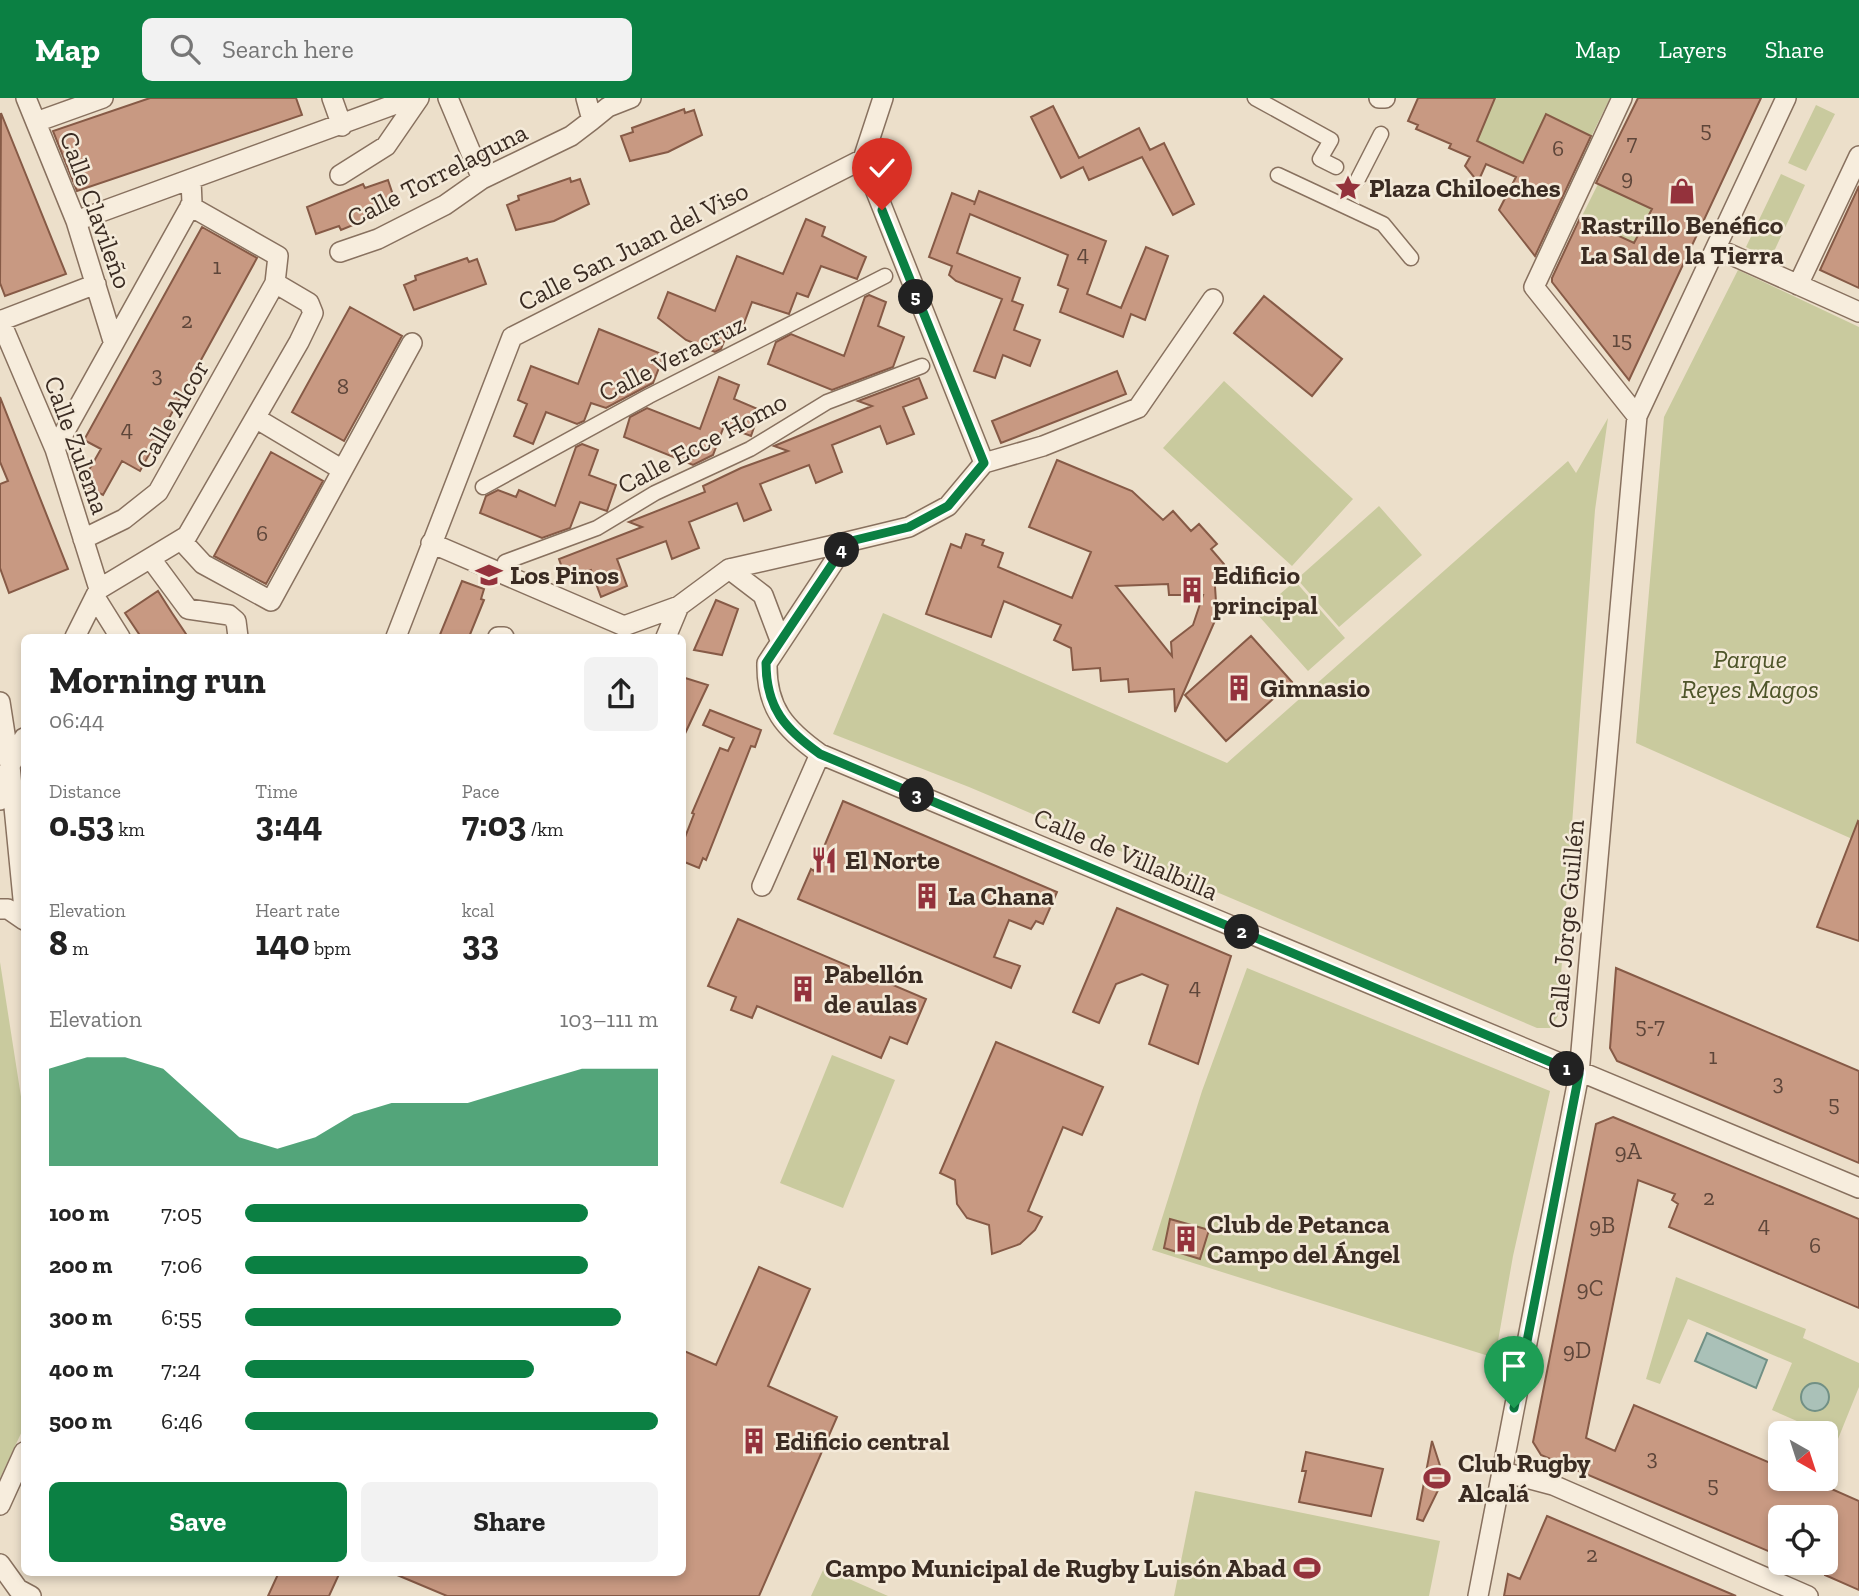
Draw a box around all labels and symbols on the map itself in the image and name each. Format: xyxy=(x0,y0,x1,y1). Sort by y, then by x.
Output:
street label: Calle Torrelaguna xyxy=(341,115,533,234)
house number: 5 xyxy=(1700,115,1712,143)
street label: Calle Clavileño xyxy=(53,127,139,293)
house number: 7 xyxy=(1627,128,1638,156)
house number: 6 xyxy=(1552,134,1564,162)
pin xyxy=(852,138,912,210)
house number: 9 xyxy=(1621,163,1633,191)
place label: Plaza Chiloeches xyxy=(1369,172,1561,204)
place icon: Plaza Chiloeches xyxy=(1333,173,1363,203)
street label: Calle San Juan del Viso xyxy=(513,174,753,318)
shop icon: Rastrillo Benéfico La Sal de la Tierra xyxy=(1667,176,1697,206)
place label: Rastrillo Benéfico La Sal de la Tierra xyxy=(1580,209,1784,271)
house number: 4 xyxy=(1077,239,1089,267)
house number: 1 xyxy=(213,252,222,280)
pin: 5 xyxy=(898,280,934,314)
house number: 2 xyxy=(181,306,193,334)
street label: Calle Veracruz xyxy=(593,307,751,409)
house number: 15 xyxy=(1612,325,1632,353)
street label: Calle Alcor xyxy=(128,354,216,474)
house number: 3 xyxy=(151,360,163,388)
street label: Calle Zulema xyxy=(37,372,117,519)
house number: 8 xyxy=(337,372,349,400)
street label: Calle Ecce Homo xyxy=(612,385,792,501)
house number: 4 xyxy=(121,414,133,442)
house number: 6 xyxy=(256,519,268,547)
pin: 4 xyxy=(824,532,860,568)
place label: Los Pinos xyxy=(510,559,619,591)
place label: Edificio principal xyxy=(1213,559,1318,621)
school or university icon: Los Pinos xyxy=(474,560,504,590)
building icon: Edificio principal xyxy=(1177,575,1207,605)
park label: Parque Reyes Magos xyxy=(1681,643,1819,705)
place label: Gimnasio xyxy=(1260,672,1371,704)
building icon: Gimnasio xyxy=(1224,673,1254,703)
pin: 3 xyxy=(900,778,934,812)
street label: Calle de Villalbilla xyxy=(1029,801,1223,907)
street label: Calle Jorge Guillén xyxy=(1541,818,1591,1030)
place label: El Norte xyxy=(845,844,940,876)
restaurant icon: El Norte xyxy=(809,845,839,875)
place label: La Chana xyxy=(948,880,1054,912)
building icon: La Chana xyxy=(912,881,942,911)
pin: 2 xyxy=(1224,914,1260,950)
place label: Pabellón de aulas xyxy=(824,958,924,1020)
house number: 4 xyxy=(1189,972,1201,1000)
building icon: Pabellón de aulas xyxy=(788,974,818,1004)
house number: 5-7 xyxy=(1635,1011,1665,1039)
house number: 1 xyxy=(1709,1042,1718,1070)
pin: 1 xyxy=(1550,1052,1584,1086)
house number: 3 xyxy=(1772,1068,1784,1096)
house number: 5 xyxy=(1828,1089,1840,1117)
house number: 9A xyxy=(1614,1137,1643,1165)
house number: 2 xyxy=(1703,1183,1715,1211)
place label: Club de Petanca Campo del Ángel xyxy=(1207,1208,1400,1270)
house number: 4 xyxy=(1758,1210,1770,1238)
house number: 9B xyxy=(1589,1211,1615,1239)
building icon: Club de Petanca Campo del Ángel xyxy=(1171,1224,1201,1254)
house number: 6 xyxy=(1809,1231,1821,1259)
house number: 9C xyxy=(1576,1274,1604,1302)
pin xyxy=(1484,1336,1544,1408)
house number: 9D xyxy=(1563,1336,1591,1364)
north arrow xyxy=(1768,1421,1838,1491)
place label: Edificio central xyxy=(775,1425,950,1457)
building icon: Edificio central xyxy=(739,1426,769,1456)
house number: 3 xyxy=(1646,1443,1658,1471)
place label: Club Rugby Alcalá xyxy=(1458,1447,1591,1509)
sports icon: Club Rugby Alcalá xyxy=(1422,1463,1452,1493)
house number: 5 xyxy=(1707,1470,1719,1498)
house number: 2 xyxy=(1586,1540,1598,1568)
place label: Campo Municipal de Rugby Luisón Abad xyxy=(825,1552,1286,1584)
sports icon: Campo Municipal de Rugby Luisón Abad xyxy=(1292,1553,1322,1583)

